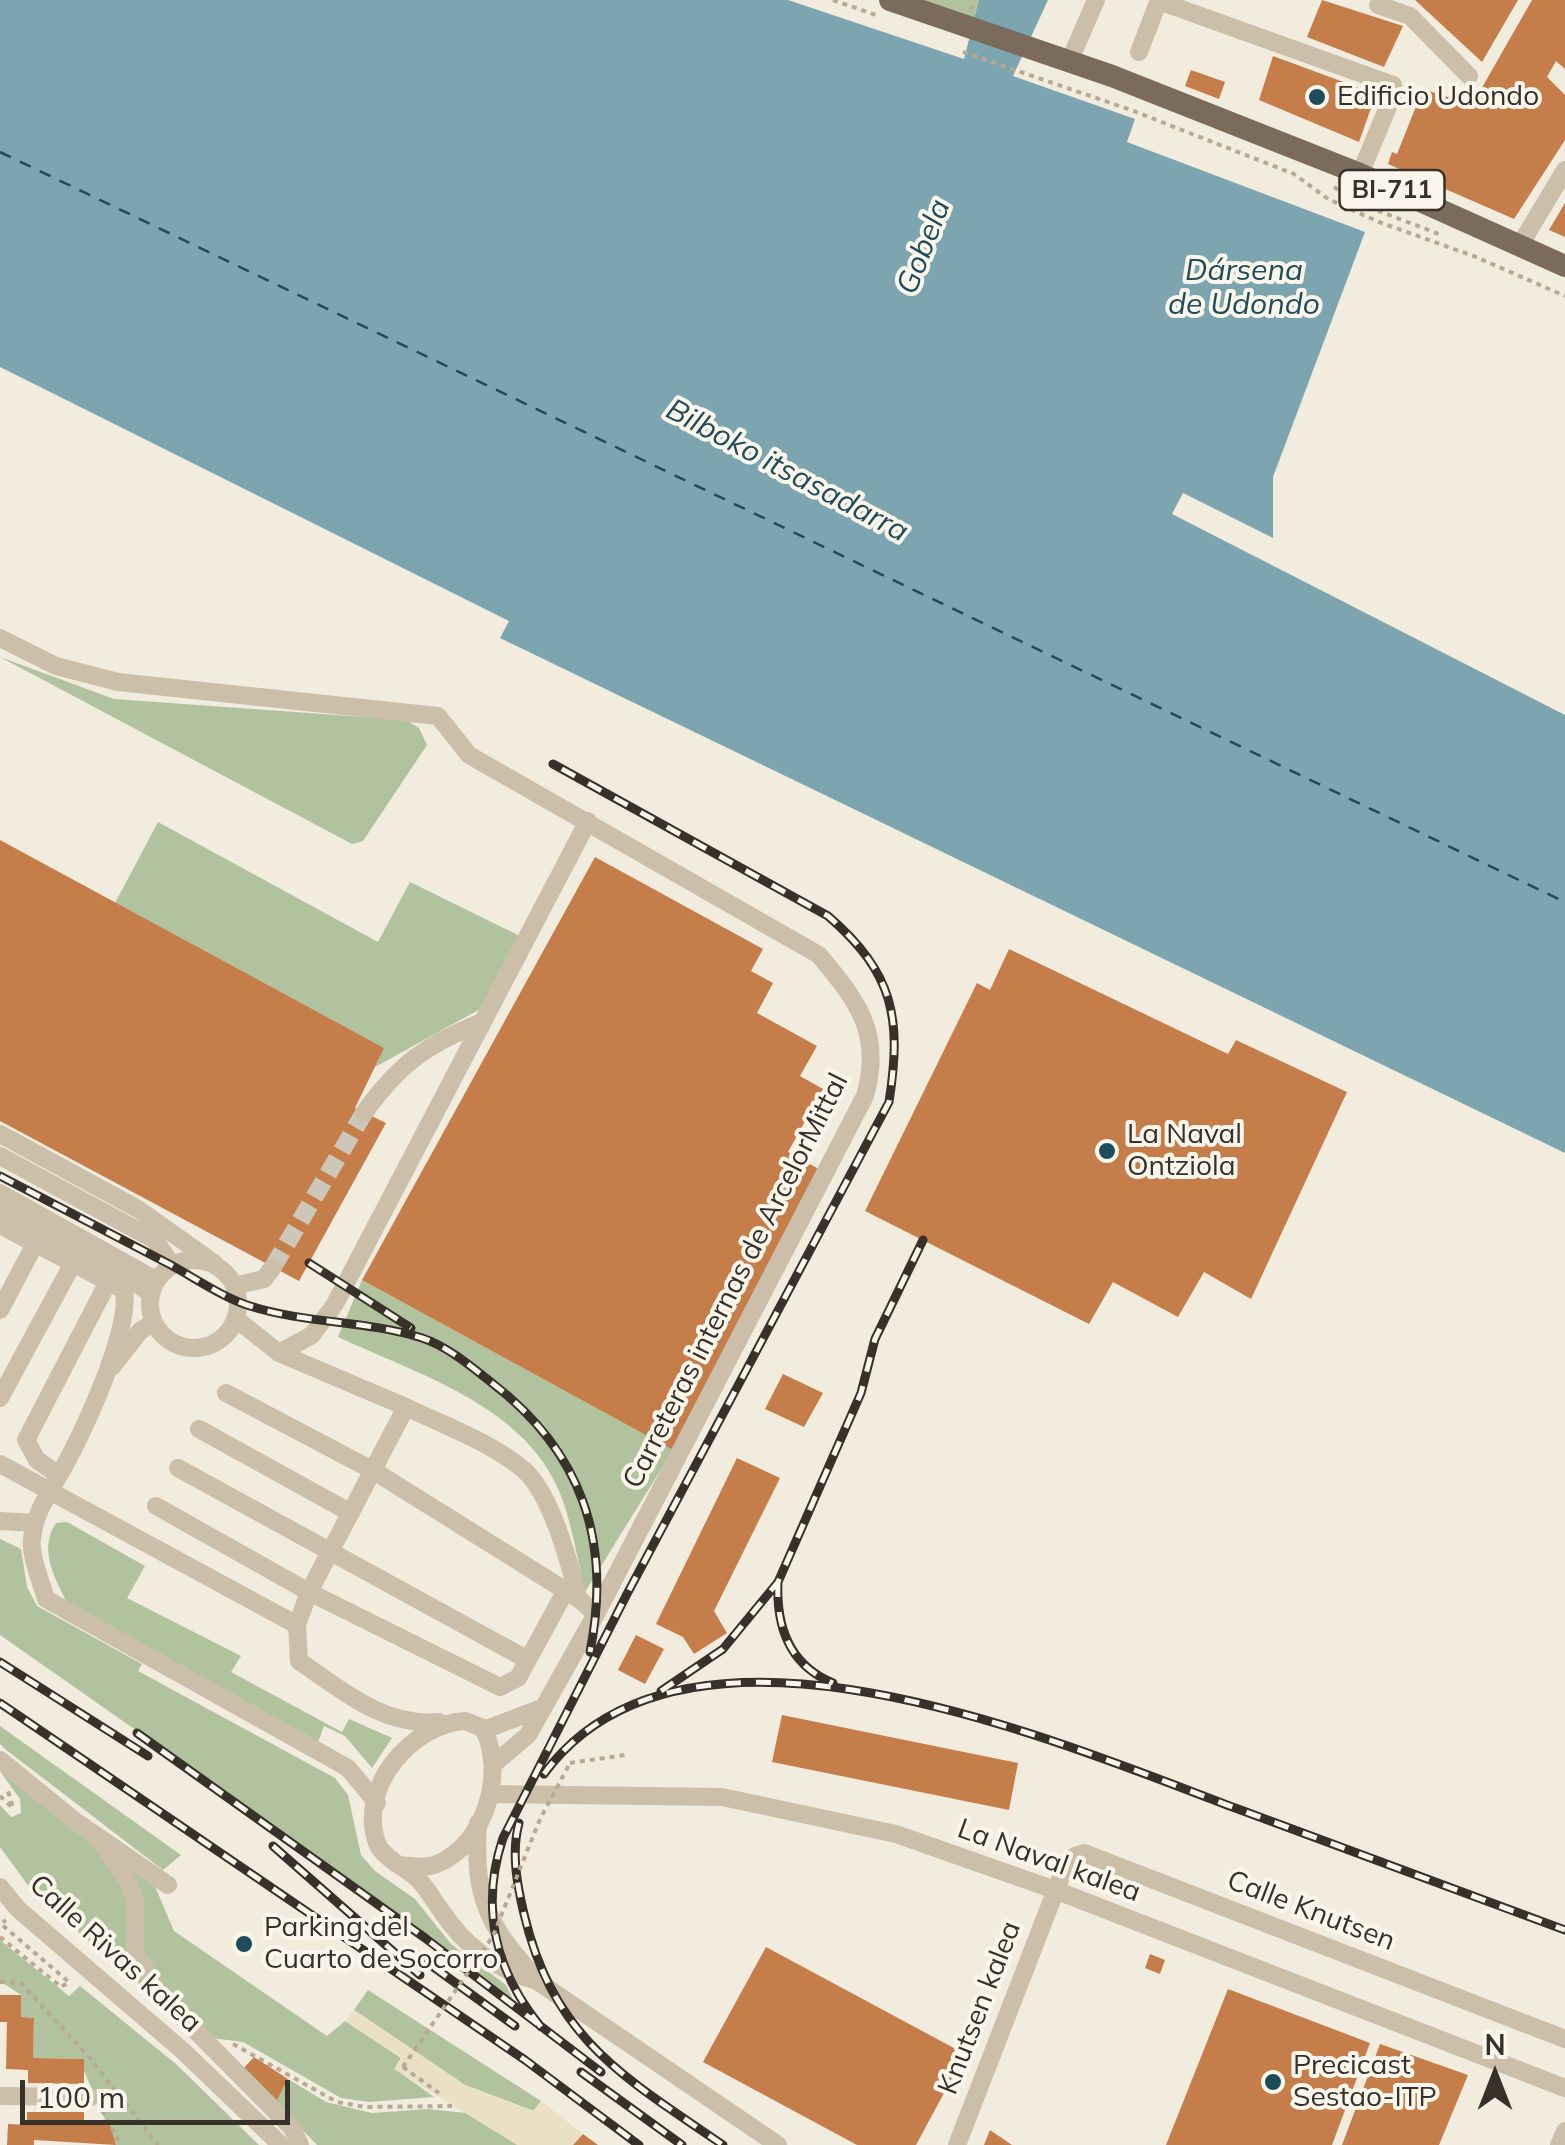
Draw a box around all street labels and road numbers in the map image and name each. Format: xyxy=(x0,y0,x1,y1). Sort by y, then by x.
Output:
road number: BI-711 xyxy=(1340,170,1444,210)
street label: Carreteras internas de ArcelorMittal xyxy=(616,1068,856,1494)
street label: La Naval kalea xyxy=(953,1812,1145,1910)
street label: Calle Knutsen xyxy=(1222,1864,1400,1958)
street label: Calle Rivas kalea xyxy=(22,1868,208,2040)
street label: Knutsen kalea xyxy=(932,1917,1028,2099)

